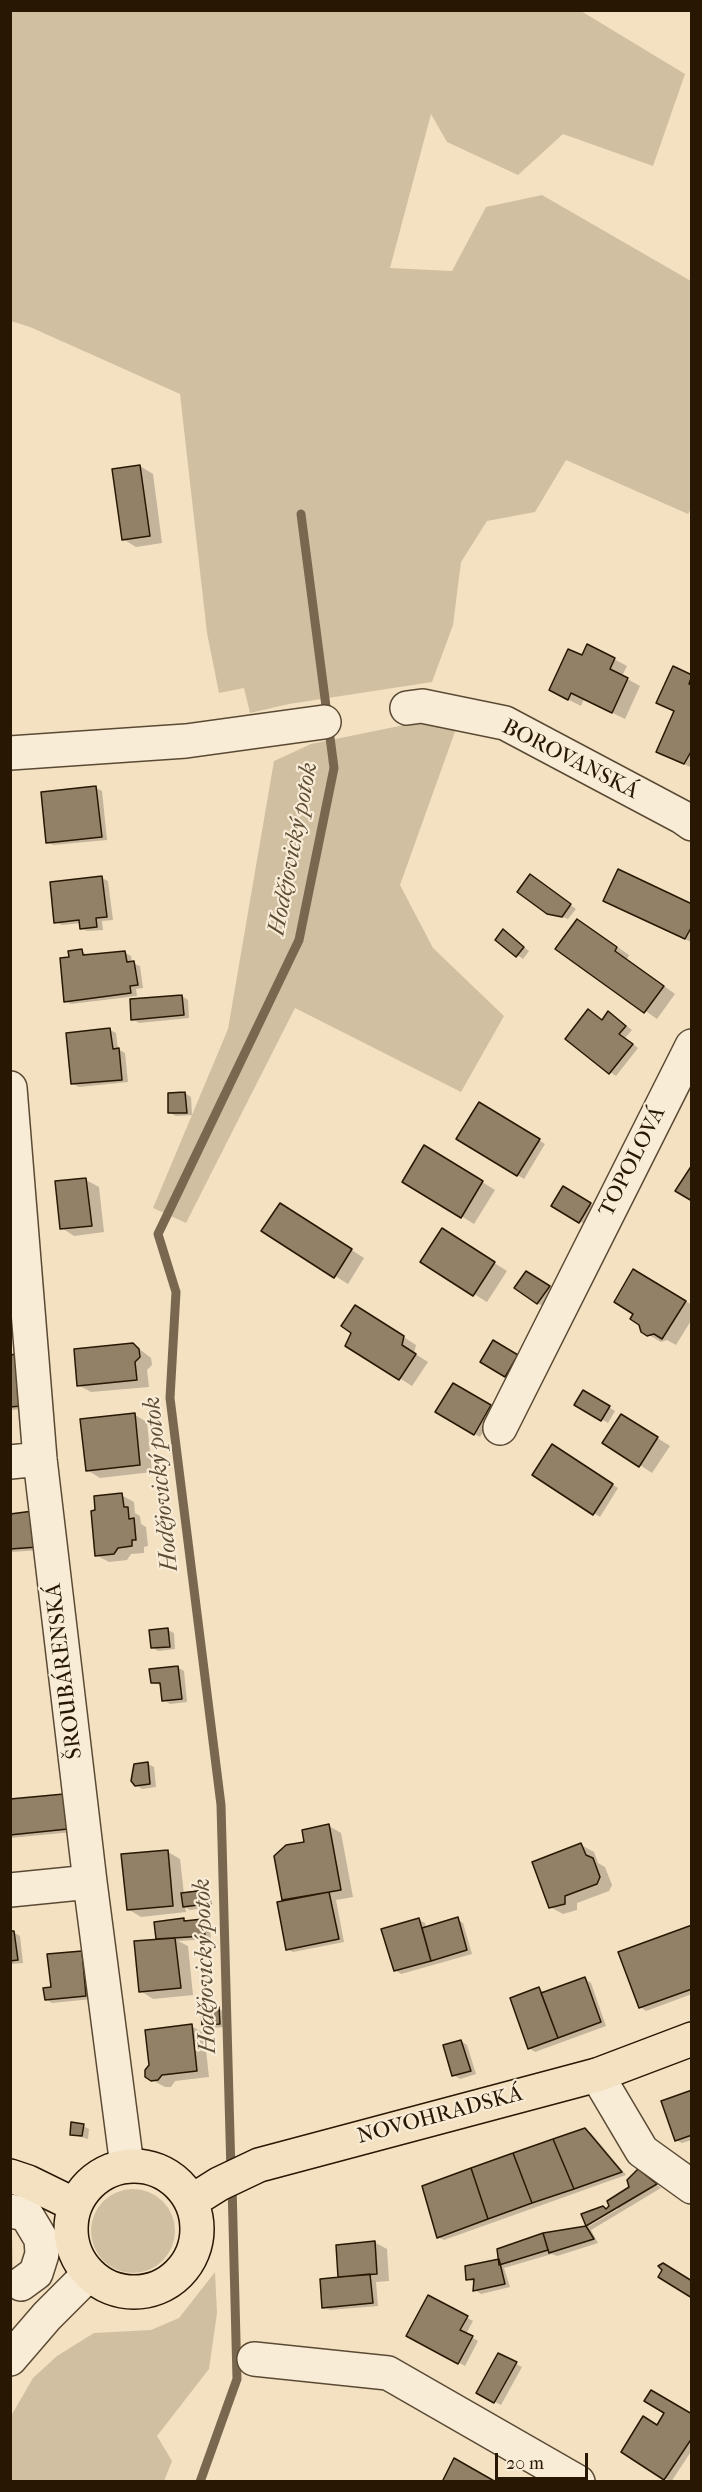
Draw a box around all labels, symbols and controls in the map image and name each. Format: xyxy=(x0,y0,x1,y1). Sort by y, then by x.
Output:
street label: BOROVANSKÁ xyxy=(498,714,642,806)
water label: Hodějovický potok xyxy=(263,760,325,938)
street label: TOPOLOVÁ xyxy=(594,1103,672,1221)
water label: Hodějovický potok xyxy=(139,1395,185,1573)
street label: ŠROUBÁRENSKÁ xyxy=(41,1582,89,1760)
water label: Hodějovický potok xyxy=(189,1878,223,2054)
street label: NOVOHRADSKÁ xyxy=(354,2081,526,2151)
scale bar xyxy=(498,2441,591,2479)
text: 20 m xyxy=(506,2453,544,2474)

